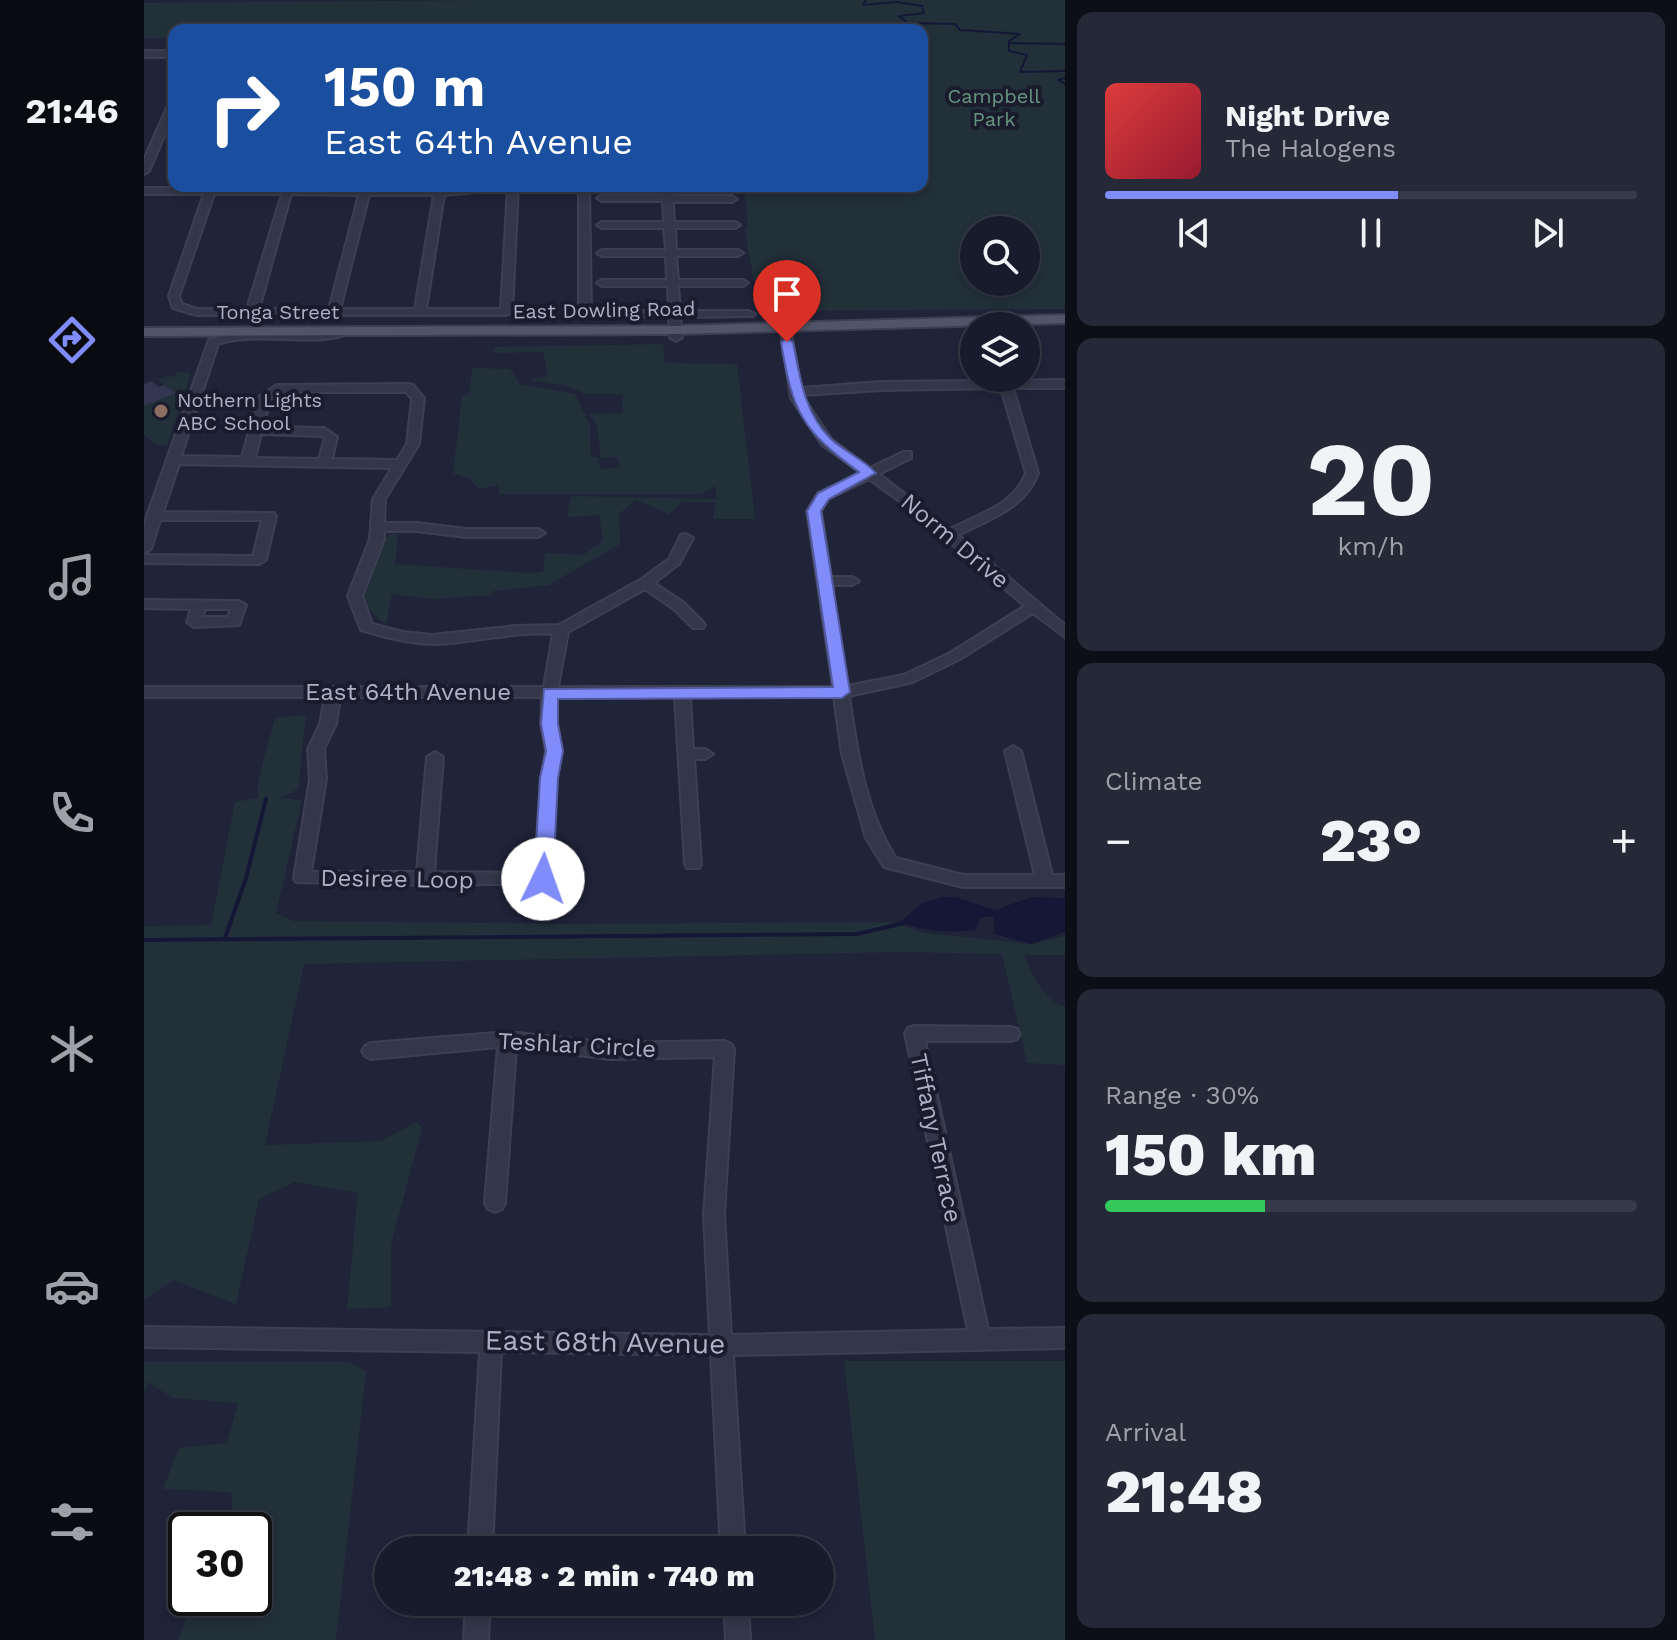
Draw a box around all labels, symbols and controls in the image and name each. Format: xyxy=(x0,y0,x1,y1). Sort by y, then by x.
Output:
text: 150 m xyxy=(324,54,486,120)
icon: right xyxy=(192,56,296,160)
park label: Campbell Park xyxy=(948,84,1040,131)
text: 21:46 xyxy=(25,90,119,132)
text: Night Drive xyxy=(1225,98,1390,133)
text: East 64th Avenue xyxy=(324,121,633,163)
text: The Halogens xyxy=(1225,133,1396,163)
icon: previous xyxy=(1172,211,1216,255)
icon: pause xyxy=(1349,211,1393,255)
icon: next xyxy=(1526,211,1570,255)
map controls xyxy=(960,216,1040,392)
button: search xyxy=(960,216,1040,296)
pin xyxy=(753,260,821,342)
icon: arrive xyxy=(765,272,809,316)
street label: East Dowling Road xyxy=(512,296,696,324)
street label: Tonga Street xyxy=(217,300,340,324)
icon: directions xyxy=(44,312,100,368)
button: layers xyxy=(960,312,1040,392)
place label: Nothern Lights ABC School xyxy=(177,388,322,435)
marker: Nothern Lights ABC School xyxy=(152,402,170,420)
text: 20 xyxy=(1307,418,1435,540)
street label: Norm Drive xyxy=(895,488,1015,594)
text: km/h xyxy=(1338,531,1404,561)
icon: music xyxy=(44,549,100,605)
street label: East 64th Avenue xyxy=(305,678,511,706)
text: Climate xyxy=(1105,766,1203,796)
icon: phone xyxy=(44,785,100,841)
text: 23° xyxy=(1320,805,1422,876)
text: − xyxy=(1105,815,1132,867)
text: + xyxy=(1610,815,1637,867)
position arrow xyxy=(501,837,585,921)
street label: Desiree Loop xyxy=(320,864,474,894)
icon: climate xyxy=(44,1021,100,1077)
street label: Teshlar Circle xyxy=(497,1027,657,1063)
street label: Tiffany Terrace xyxy=(904,1051,968,1225)
text: Range · 30% xyxy=(1105,1080,1259,1110)
text: 150 km xyxy=(1105,1119,1317,1190)
icon: car xyxy=(44,1258,100,1314)
street label: East 68th Avenue xyxy=(484,1323,726,1361)
text: Arrival xyxy=(1105,1417,1186,1447)
text: 21:48 xyxy=(1105,1456,1263,1527)
icon: filters xyxy=(44,1494,100,1550)
speed limit sign: 30 xyxy=(168,1512,272,1616)
text: 21:48 · 2 min · 740 m xyxy=(453,1558,755,1593)

